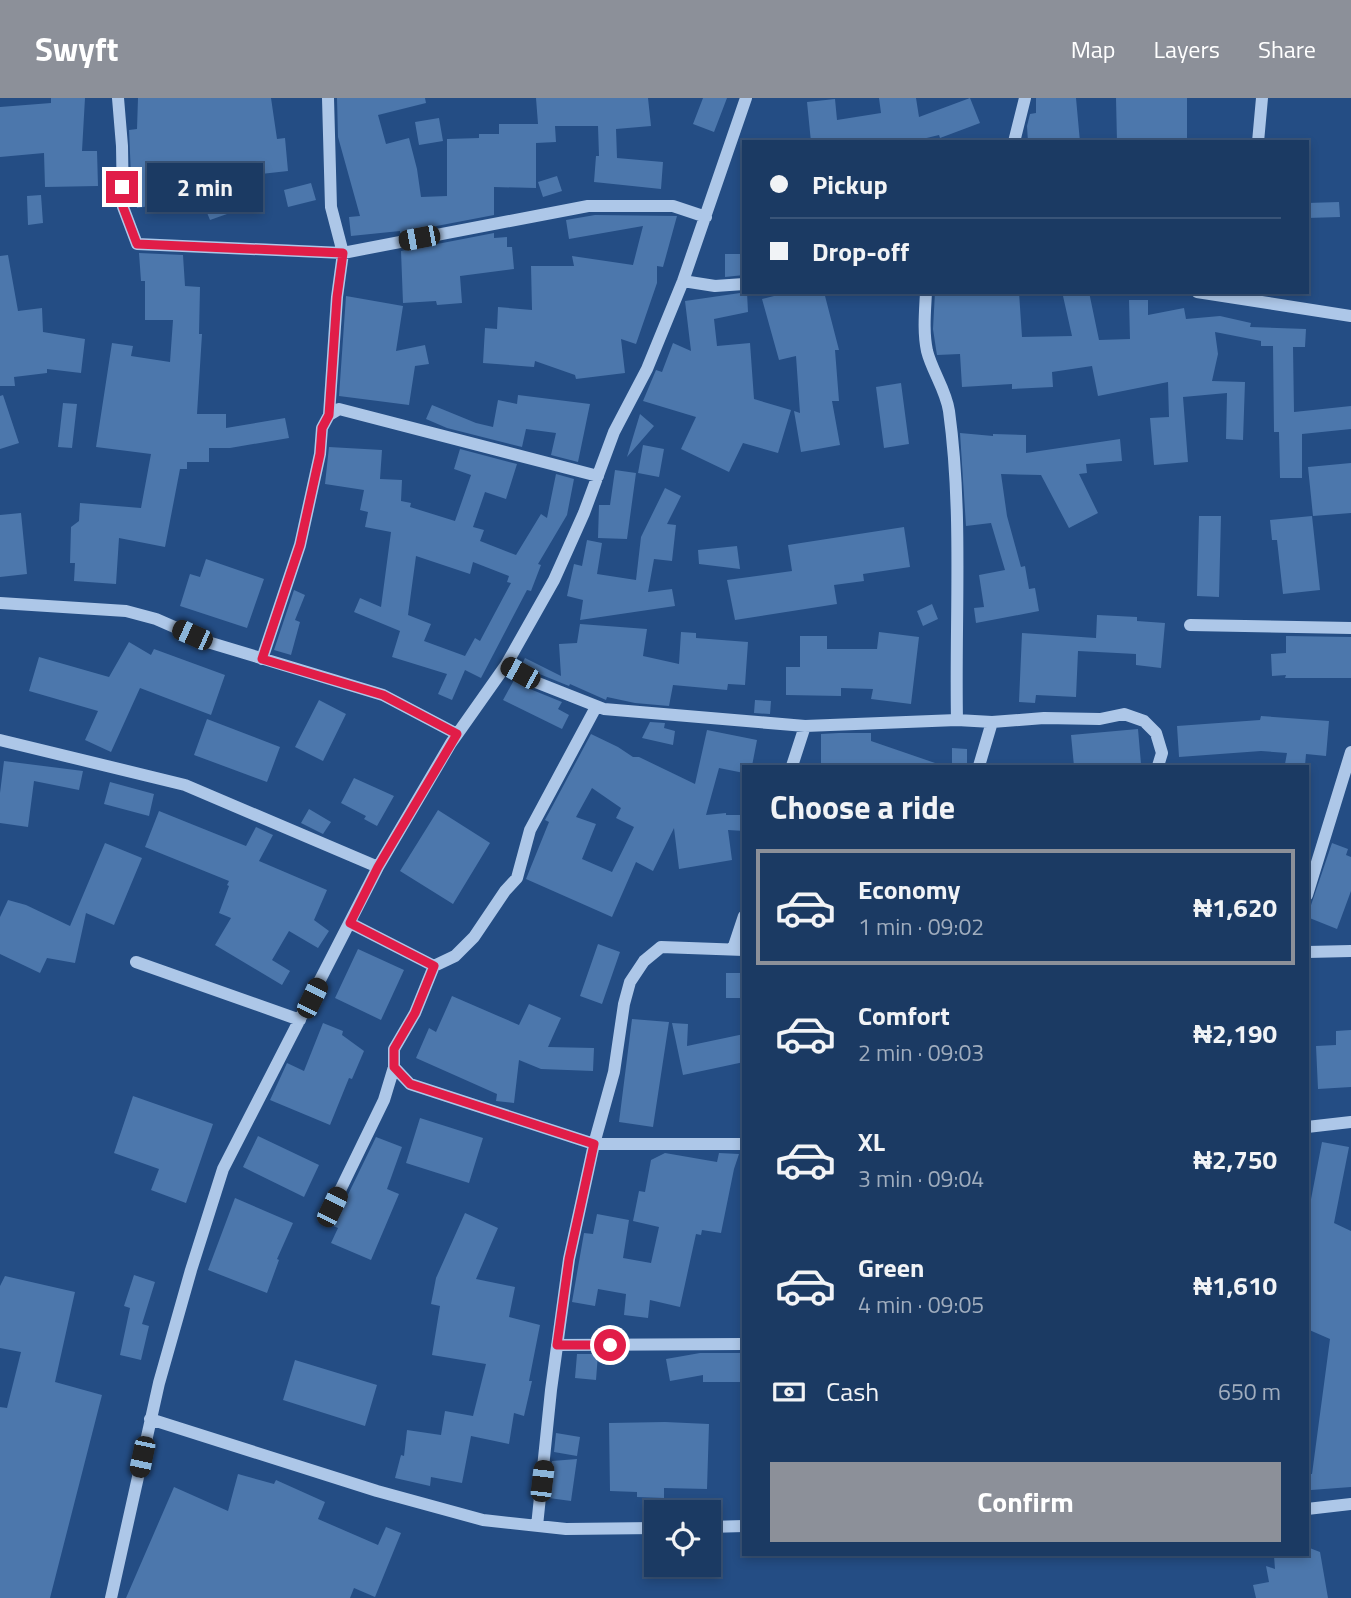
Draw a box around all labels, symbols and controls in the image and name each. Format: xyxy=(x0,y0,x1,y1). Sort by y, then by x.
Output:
text: Swyft xyxy=(35,24,119,74)
text: Map xyxy=(1071,31,1116,67)
text: Layers xyxy=(1154,31,1220,67)
text: Share xyxy=(1258,31,1316,67)
callout: 2 min xyxy=(146,162,262,212)
text: Pickup xyxy=(812,165,888,204)
text: 2 min xyxy=(177,170,233,205)
route end xyxy=(106,171,138,203)
car xyxy=(397,224,442,252)
text: Drop-off xyxy=(812,232,909,271)
car xyxy=(169,617,216,653)
car xyxy=(497,654,544,692)
text: Choose a ride xyxy=(770,783,955,831)
text: Economy xyxy=(858,870,960,909)
icon: car xyxy=(774,876,837,939)
text: ₦1,620 xyxy=(1193,888,1277,927)
text: 1 min · 09:02 xyxy=(858,909,984,944)
car xyxy=(294,975,331,1021)
text: Comfort xyxy=(858,996,950,1035)
icon: car xyxy=(774,1002,837,1065)
text: ₦2,190 xyxy=(1193,1014,1277,1053)
text: 2 min · 09:03 xyxy=(858,1035,984,1070)
text: XL xyxy=(858,1122,885,1161)
icon: car xyxy=(774,1128,837,1191)
text: ₦2,750 xyxy=(1193,1140,1277,1179)
text: 3 min · 09:04 xyxy=(858,1161,984,1196)
car xyxy=(314,1184,351,1230)
text: Green xyxy=(858,1248,924,1287)
icon: car xyxy=(774,1254,837,1317)
text: ₦1,610 xyxy=(1193,1266,1277,1305)
text: 4 min · 09:05 xyxy=(858,1287,984,1322)
route start xyxy=(594,1329,626,1361)
text: Cash xyxy=(826,1372,879,1411)
icon: cash xyxy=(770,1373,808,1411)
text: 650 m xyxy=(1218,1374,1281,1409)
car xyxy=(128,1434,157,1480)
car xyxy=(530,1459,555,1503)
button: Confirm xyxy=(770,1462,1281,1542)
map controls xyxy=(644,1500,721,1577)
button: locate xyxy=(644,1500,721,1577)

